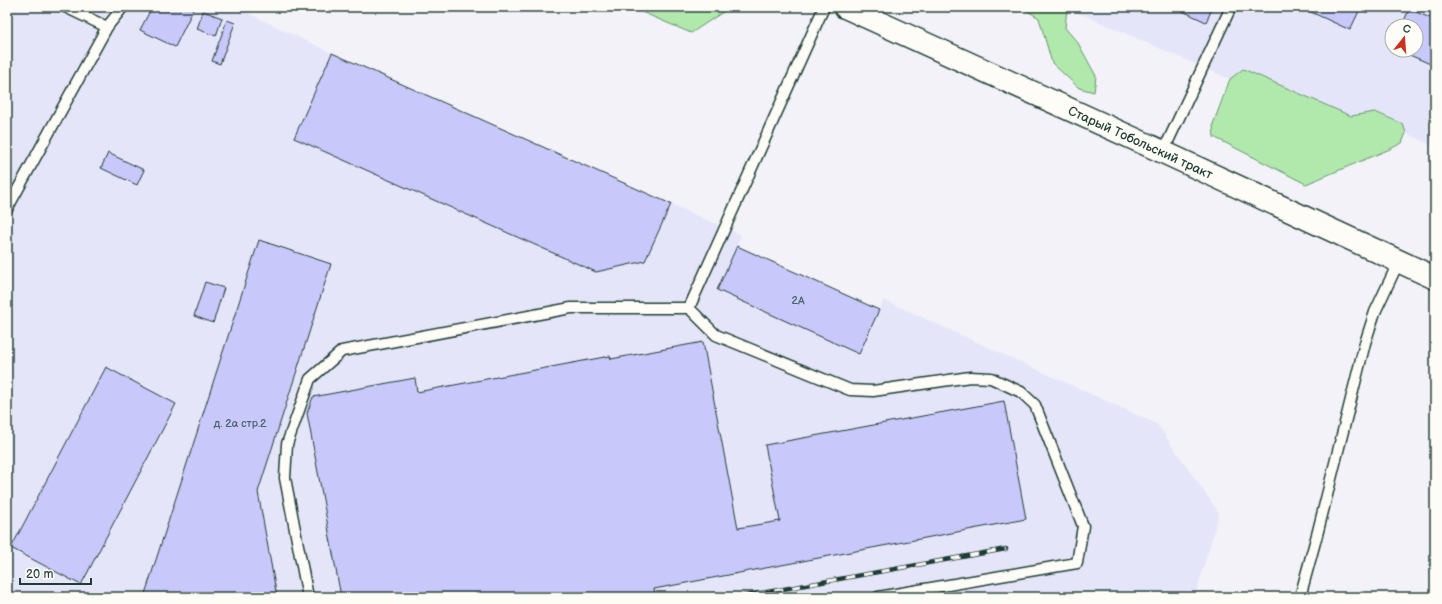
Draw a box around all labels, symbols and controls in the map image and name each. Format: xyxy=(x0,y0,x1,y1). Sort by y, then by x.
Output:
north arrow xyxy=(1384,18,1424,58)
text: С xyxy=(1401,22,1413,36)
street label: Старый Тобольский тракт xyxy=(1065,103,1215,183)
house number: 2А xyxy=(791,294,805,307)
house number: д. 2а стр.2 xyxy=(213,417,267,430)
scale bar xyxy=(20,560,91,586)
text: 20 m xyxy=(26,567,53,582)

